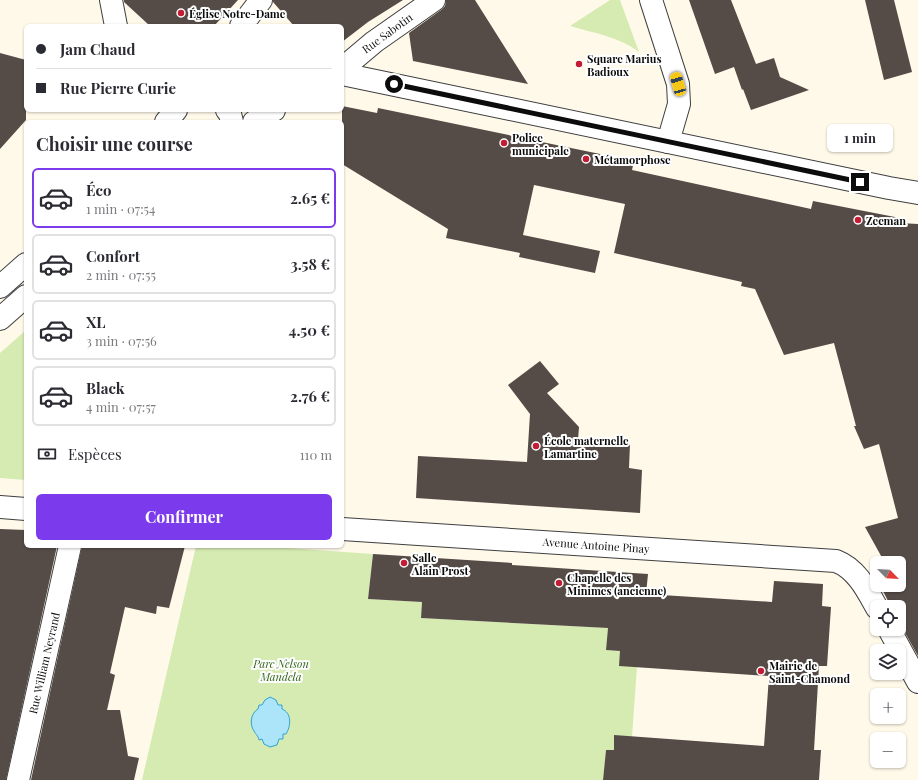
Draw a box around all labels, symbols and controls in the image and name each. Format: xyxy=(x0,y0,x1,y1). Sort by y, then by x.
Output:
place label: Église Notre-Dame xyxy=(189,6,286,21)
marker: Église Notre-Dame xyxy=(176,8,186,18)
street label: Rue Sabotin xyxy=(359,9,416,56)
text: Jam Chaud xyxy=(60,39,136,59)
place label: Square Marius Badioux xyxy=(587,51,662,79)
marker: Square Marius Badioux xyxy=(574,59,584,69)
car xyxy=(669,71,687,97)
route start xyxy=(385,75,403,93)
text: Rue Pierre Curie xyxy=(60,78,176,98)
callout: 1 min xyxy=(827,124,893,152)
text: 1 min xyxy=(844,129,876,146)
place label: Police municipale xyxy=(512,130,569,158)
text: Choisir une course xyxy=(36,132,193,156)
marker: Police municipale xyxy=(499,138,509,148)
place label: Métamorphose xyxy=(594,152,671,167)
marker: Métamorphose xyxy=(581,154,591,164)
route end xyxy=(851,173,869,191)
icon: car xyxy=(38,180,74,216)
text: Éco xyxy=(86,180,111,200)
text: 2.65 € xyxy=(290,188,330,208)
text: 1 min · 07:54 xyxy=(86,200,155,217)
place label: Zeeman xyxy=(866,213,906,228)
marker: Zeeman xyxy=(853,215,863,225)
icon: car xyxy=(38,246,74,282)
text: Confort xyxy=(86,246,140,266)
text: 3.58 € xyxy=(290,254,330,274)
text: 2 min · 07:55 xyxy=(86,266,156,283)
icon: car xyxy=(38,312,74,348)
text: XL xyxy=(86,312,106,332)
text: 4.50 € xyxy=(289,320,330,340)
text: 3 min · 07:56 xyxy=(86,332,157,349)
icon: car xyxy=(38,378,74,414)
text: Black xyxy=(86,378,125,398)
text: 2.76 € xyxy=(290,386,330,406)
text: 4 min · 07:57 xyxy=(86,398,156,415)
place label: École maternelle Lamartine xyxy=(544,433,629,461)
marker: École maternelle Lamartine xyxy=(531,441,541,451)
icon: cash xyxy=(36,443,58,465)
text: Espèces xyxy=(68,444,122,464)
text: 110 m xyxy=(300,446,332,463)
button: Confirmer xyxy=(36,494,332,540)
street label: Avenue Antoine Pinay xyxy=(541,534,651,556)
place label: Salle Alain Prost xyxy=(411,550,469,578)
north arrow xyxy=(870,556,906,592)
map controls xyxy=(870,556,906,768)
marker: Salle Alain Prost xyxy=(399,558,409,568)
place label: Chapelle des Minimes (ancienne) xyxy=(567,570,667,598)
marker: Chapelle des Minimes (ancienne) xyxy=(554,578,564,588)
button: locate xyxy=(870,600,906,636)
street label: Rue William Neyrand xyxy=(25,610,63,715)
button: layers xyxy=(870,644,906,680)
park label: Parc Nelson Mandela xyxy=(252,656,309,684)
place label: Mairie de Saint-Chamond xyxy=(769,658,851,686)
marker: Mairie de Saint-Chamond xyxy=(756,666,766,676)
button: + xyxy=(870,688,906,724)
button: − xyxy=(870,732,906,768)

